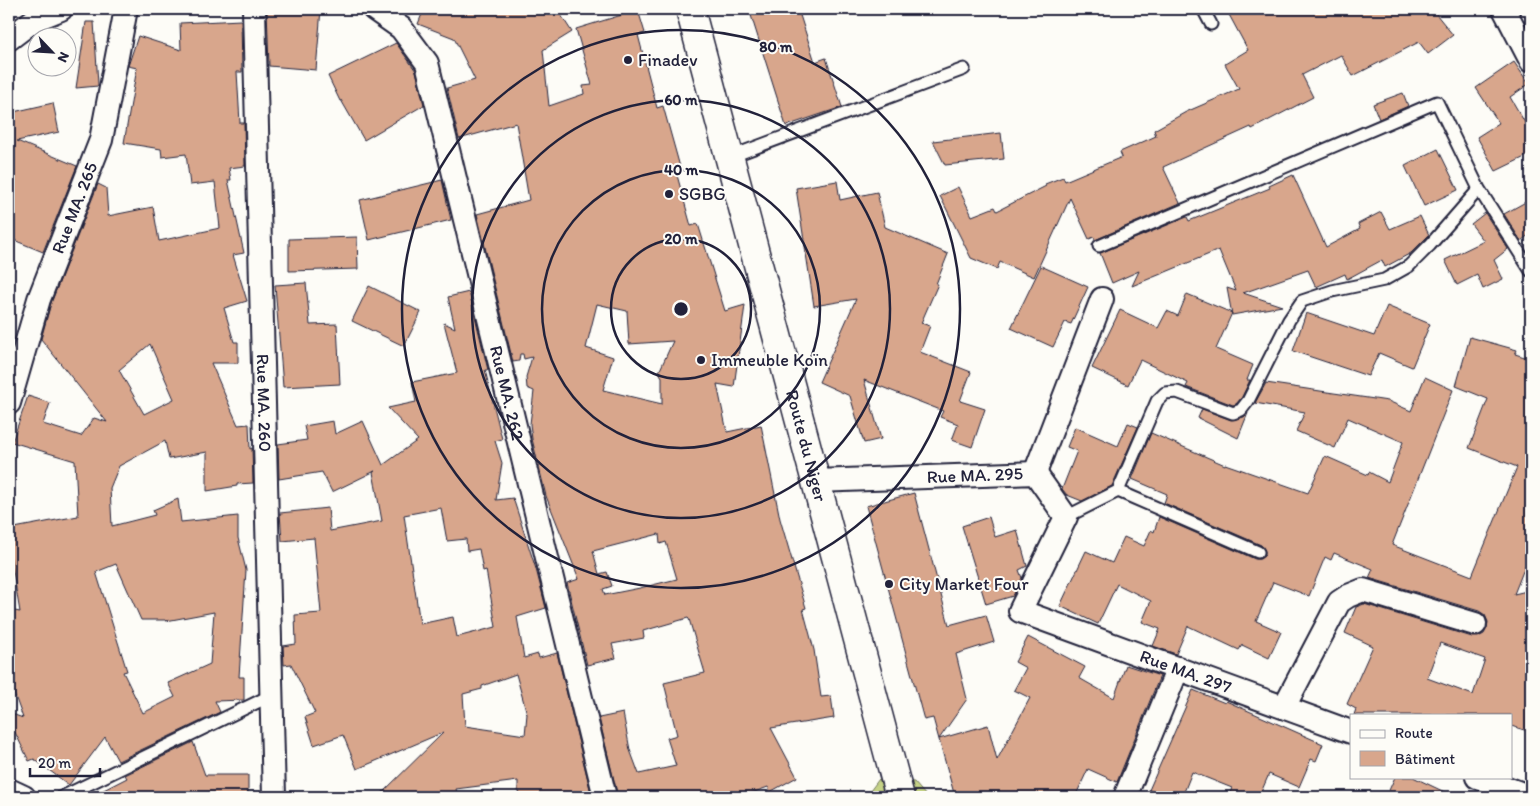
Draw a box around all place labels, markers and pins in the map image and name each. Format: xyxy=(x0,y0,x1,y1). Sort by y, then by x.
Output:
place label: Finadev xyxy=(638,49,698,71)
marker: Finadev xyxy=(622,54,634,66)
place label: SGBG xyxy=(679,183,726,205)
marker: SGBG xyxy=(663,188,675,200)
centre of rings xyxy=(672,300,690,318)
place label: Immeuble Koïn xyxy=(711,349,828,371)
marker: Immeuble Koïn xyxy=(695,354,707,366)
place label: City Market Four xyxy=(899,573,1029,595)
marker: City Market Four xyxy=(883,578,895,590)

